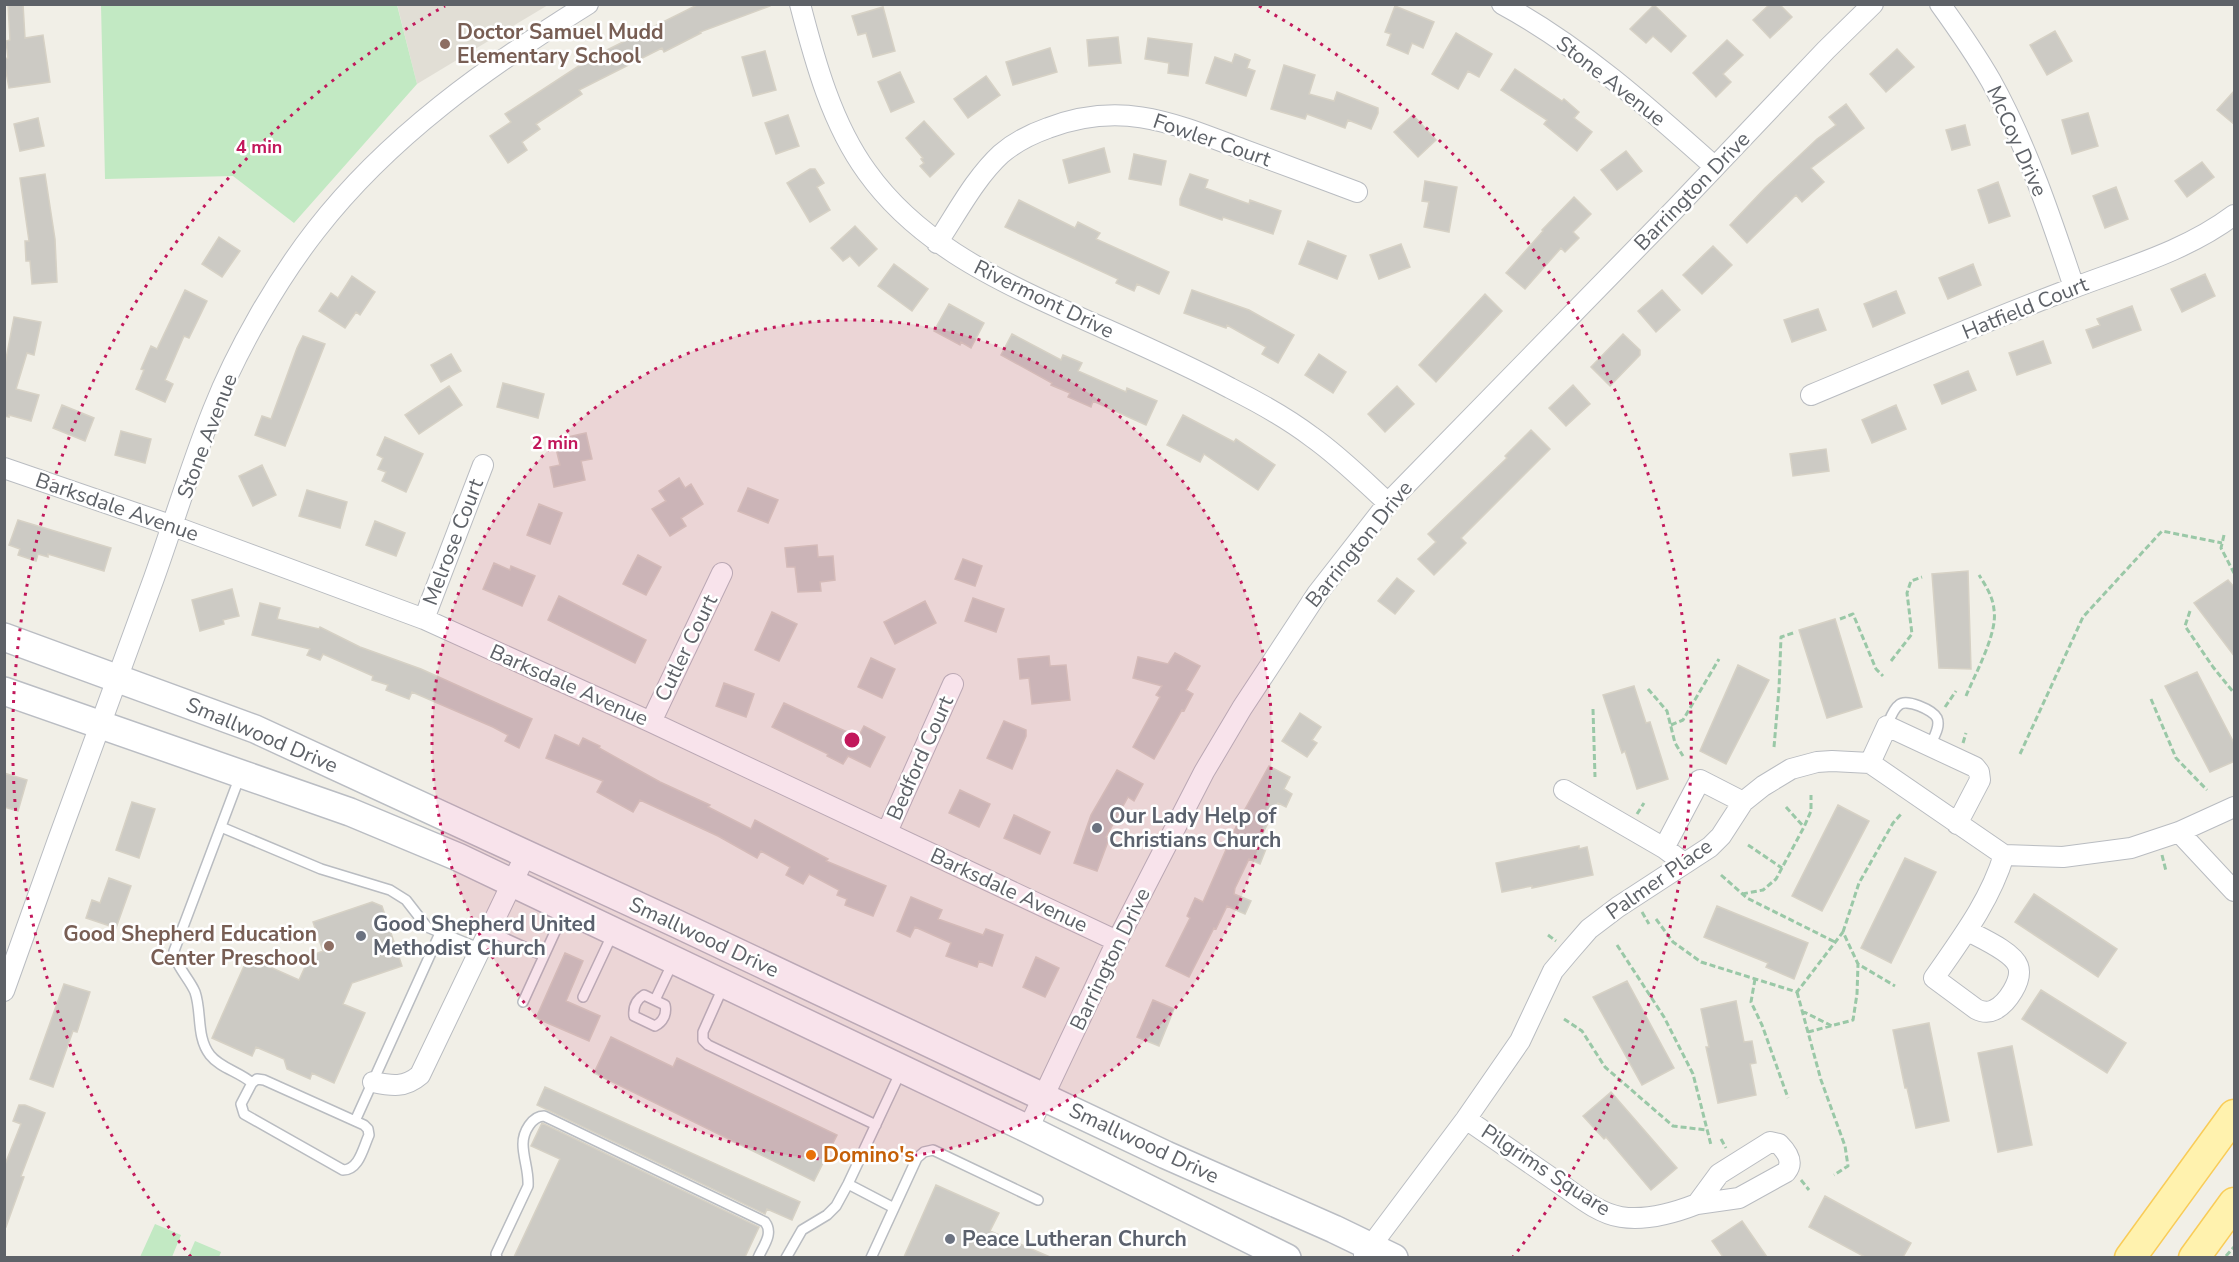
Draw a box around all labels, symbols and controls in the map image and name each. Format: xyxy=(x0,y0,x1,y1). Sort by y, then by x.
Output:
place label: Doctor Samuel Mudd Elementary School xyxy=(457,18,664,70)
street label: Stone Avenue xyxy=(1550,29,1672,133)
marker: Doctor Samuel Mudd Elementary School xyxy=(438,37,452,51)
street label: McCoy Drive xyxy=(1980,81,2054,201)
street label: Fowler Court xyxy=(1149,107,1275,173)
street label: Barrington Drive xyxy=(1628,125,1756,257)
text: 4 min xyxy=(236,135,282,159)
street label: Rivermont Drive xyxy=(969,253,1119,345)
street label: Hatfield Court xyxy=(1958,270,2093,346)
street label: Stone Avenue xyxy=(170,369,244,503)
text: 2 min xyxy=(532,431,578,455)
street label: Barksdale Avenue xyxy=(32,466,202,548)
street label: Melrose Court xyxy=(416,474,490,609)
street label: Barrington Drive xyxy=(1299,475,1419,613)
street label: Cutler Court xyxy=(648,589,724,706)
street label: Barksdale Avenue xyxy=(485,637,653,733)
street label: Smallwood Drive xyxy=(182,690,342,780)
street label: Bedford Court xyxy=(880,691,960,825)
centre of rings xyxy=(842,730,862,750)
place label: Our Lady Help of Christians Church xyxy=(1109,802,1281,854)
marker: Our Lady Help of Christians Church xyxy=(1090,821,1104,835)
street label: Palmer Place xyxy=(1600,832,1718,926)
street label: Barksdale Avenue xyxy=(926,841,1092,939)
street label: Barrington Drive xyxy=(1063,883,1157,1035)
street label: Smallwood Drive xyxy=(624,890,784,984)
place label: Good Shepherd United Methodist Church xyxy=(373,910,596,962)
place label: Good Shepherd Education Center Preschool xyxy=(63,920,317,972)
marker: Good Shepherd United Methodist Church xyxy=(354,929,368,943)
marker: Good Shepherd Education Center Preschool xyxy=(322,939,336,953)
street label: Smallwood Drive xyxy=(1064,1096,1224,1190)
street label: Pilgrims Square xyxy=(1476,1118,1616,1222)
place label: Domino's xyxy=(823,1141,915,1169)
marker: Domino's xyxy=(804,1148,818,1162)
place label: Peace Lutheran Church xyxy=(962,1225,1187,1253)
marker: Peace Lutheran Church xyxy=(943,1232,957,1246)

